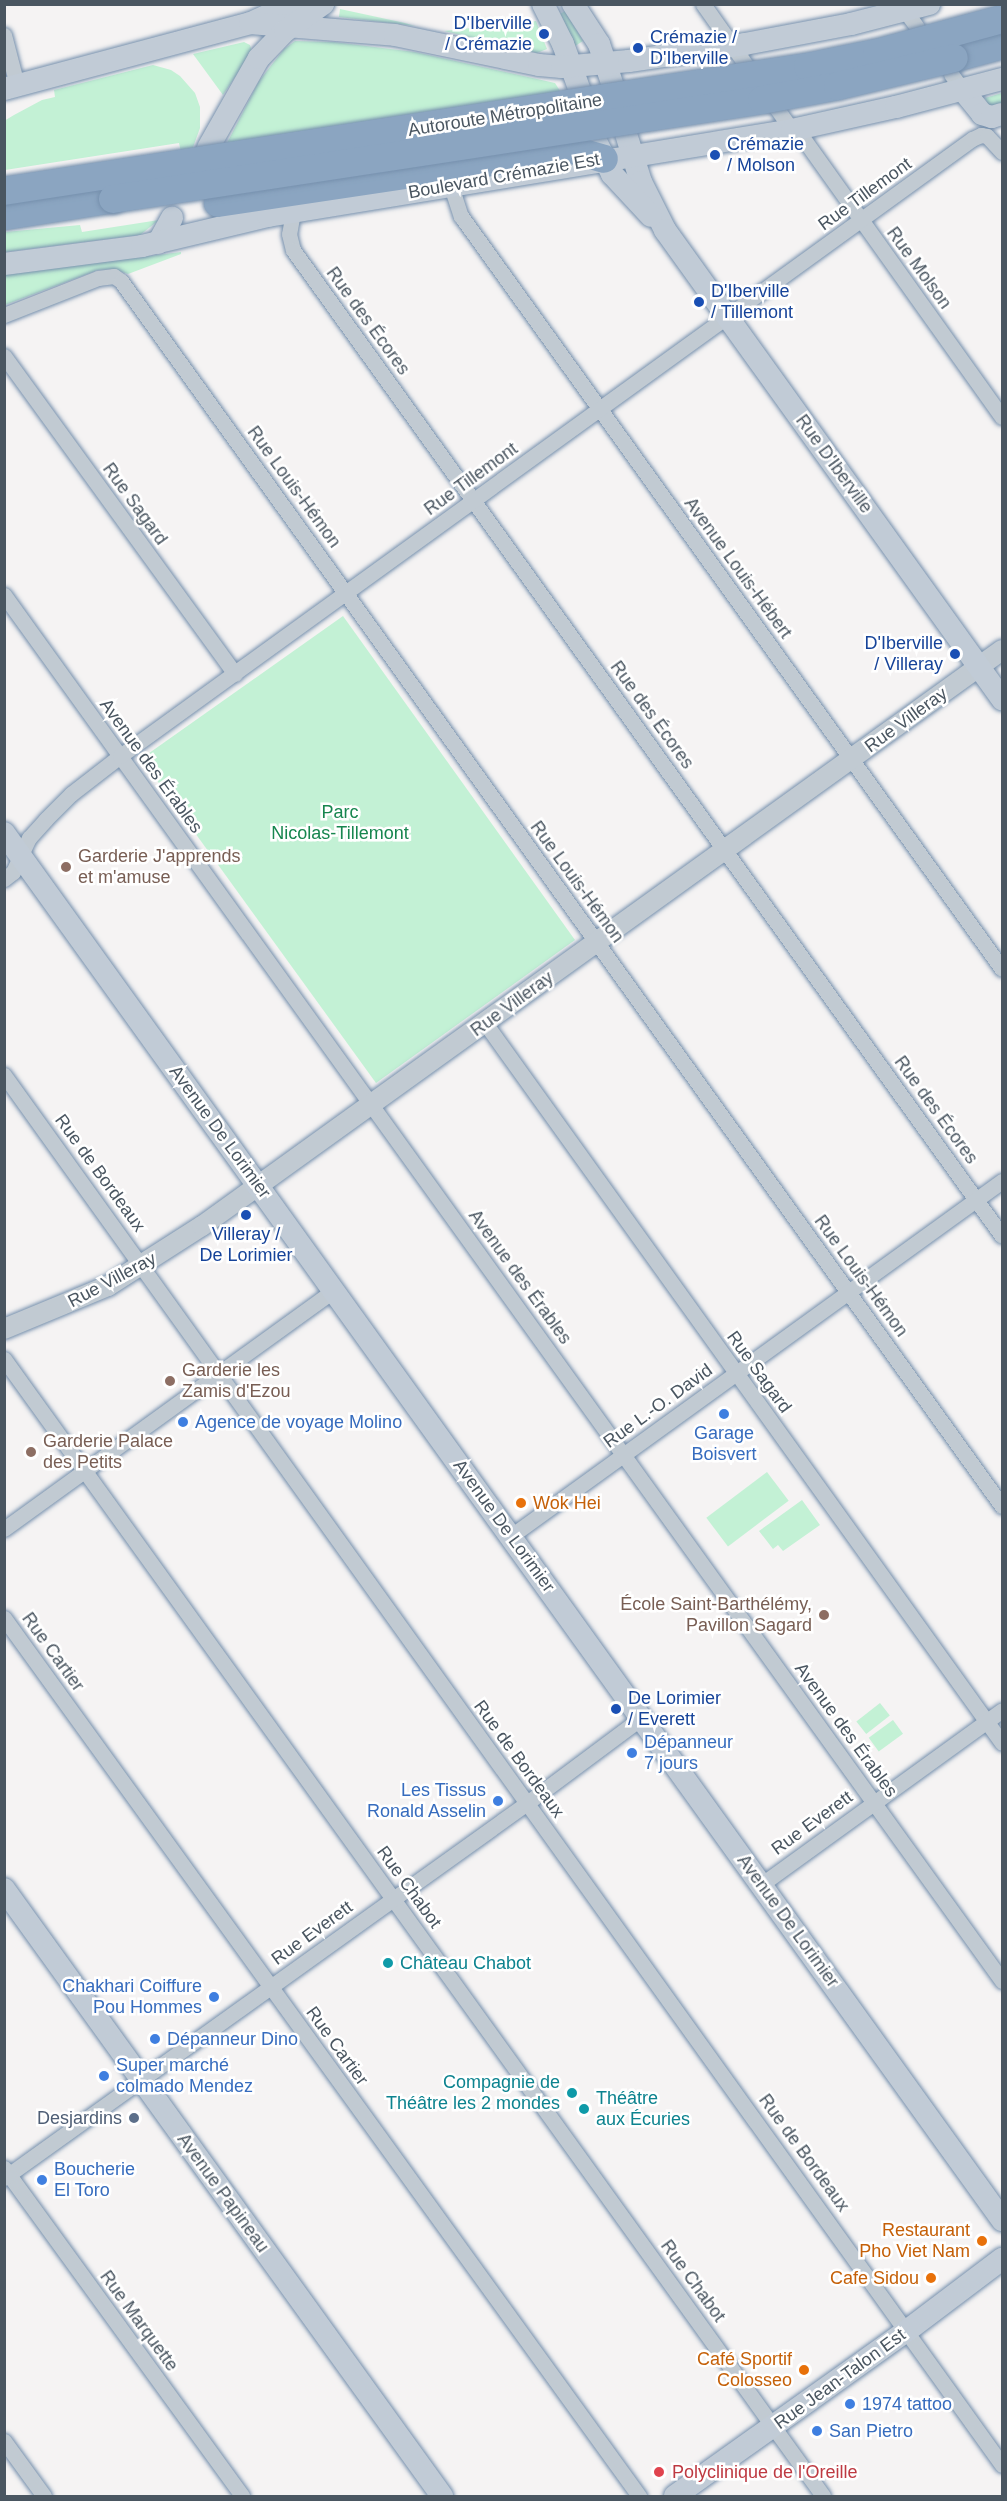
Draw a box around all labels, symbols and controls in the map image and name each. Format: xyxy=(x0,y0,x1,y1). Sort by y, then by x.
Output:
place label: D'Iberville / Crémazie xyxy=(445,13,532,56)
marker: D'Iberville / Crémazie xyxy=(537,27,551,41)
place label: Crémazie / D'Iberville xyxy=(650,27,737,70)
marker: Crémazie / D'Iberville xyxy=(631,41,645,55)
street label: Autoroute Métropolitaine xyxy=(406,89,604,141)
place label: Crémazie / Molson xyxy=(727,134,804,176)
marker: Crémazie / Molson xyxy=(708,148,722,162)
street label: Boulevard Crémazie Est xyxy=(407,149,601,203)
street label: Rue Tillemont xyxy=(814,153,916,235)
street label: Rue Molson xyxy=(882,223,956,313)
street label: Rue des Écores xyxy=(322,263,414,379)
place label: D'Iberville / Tillemont xyxy=(711,281,793,324)
marker: D'Iberville / Tillemont xyxy=(692,295,706,309)
street label: Rue D'Iberville xyxy=(791,411,877,517)
street label: Rue Louis-Hémon xyxy=(243,422,345,552)
street label: Rue Tillemont xyxy=(420,438,522,520)
street label: Rue Sagard xyxy=(98,459,172,549)
street label: Avenue Louis-Hébert xyxy=(680,493,796,643)
place label: D'Iberville / Villeray xyxy=(865,633,943,676)
marker: D'Iberville / Villeray xyxy=(948,647,962,661)
street label: Rue des Écores xyxy=(606,657,698,773)
street label: Rue Villeray xyxy=(861,683,951,757)
street label: Avenue des Érables xyxy=(95,695,207,837)
park label: Parc Nicolas-Tillemont xyxy=(271,802,409,844)
street label: Rue Louis-Hémon xyxy=(526,817,628,947)
place label: Garderie J'apprends et m'amuse xyxy=(78,846,241,888)
marker: Garderie J'apprends et m'amuse xyxy=(59,860,73,874)
street label: Rue Villeray xyxy=(467,967,557,1041)
street label: Rue des Écores xyxy=(890,1052,982,1168)
street label: Avenue De Lorimier xyxy=(165,1061,275,1203)
street label: Rue de Bordeaux xyxy=(50,1110,150,1236)
street label: Avenue des Érables xyxy=(464,1206,576,1348)
marker: Villeray / De Lorimier xyxy=(239,1208,253,1222)
street label: Rue Louis-Hémon xyxy=(810,1211,912,1341)
place label: Villeray / De Lorimier xyxy=(199,1224,293,1266)
street label: Rue Villeray xyxy=(64,1248,160,1312)
street label: Rue Sagard xyxy=(722,1327,796,1417)
street label: Rue L.-O. David xyxy=(599,1359,717,1453)
place label: Garderie les Zamis d'Ezou xyxy=(182,1360,290,1402)
marker: Garderie les Zamis d'Ezou xyxy=(163,1374,177,1388)
marker: Garage Boisvert xyxy=(717,1407,731,1421)
place label: Agence de voyage Molino xyxy=(195,1411,402,1433)
marker: Agence de voyage Molino xyxy=(176,1415,190,1429)
place label: Garage Boisvert xyxy=(691,1423,757,1466)
place label: Garderie Palace des Petits xyxy=(43,1431,173,1474)
marker: Garderie Palace des Petits xyxy=(24,1445,38,1459)
street label: Avenue De Lorimier xyxy=(449,1455,559,1597)
place label: Wok Hei xyxy=(533,1492,601,1514)
marker: Wok Hei xyxy=(514,1496,528,1510)
place label: École Saint-Barthélémy, Pavillon Sagard xyxy=(620,1594,812,1636)
street label: Rue Cartier xyxy=(17,1608,89,1696)
marker: École Saint-Barthélémy, Pavillon Sagard xyxy=(817,1608,831,1622)
street label: Avenue des Érables xyxy=(790,1659,902,1801)
place label: De Lorimier / Everett xyxy=(628,1688,721,1730)
street label: Rue de Bordeaux xyxy=(469,1696,569,1822)
marker: De Lorimier / Everett xyxy=(609,1702,623,1716)
place label: Dépanneur 7 jours xyxy=(644,1732,733,1774)
marker: Dépanneur 7 jours xyxy=(625,1746,639,1760)
place label: Les Tissus Ronald Asselin xyxy=(366,1780,486,1822)
street label: Rue Everett xyxy=(767,1786,857,1860)
marker: Les Tissus Ronald Asselin xyxy=(491,1794,505,1808)
street label: Rue Chabot xyxy=(372,1842,446,1932)
street label: Avenue De Lorimier xyxy=(733,1850,843,1992)
street label: Rue Everett xyxy=(267,1896,357,1970)
place label: Château Chabot xyxy=(400,1952,531,1974)
marker: Château Chabot xyxy=(381,1956,395,1970)
place label: Chakhari Coiffure Pou Hommes xyxy=(62,1976,202,2018)
marker: Chakhari Coiffure Pou Hommes xyxy=(207,1990,221,2004)
street label: Rue Cartier xyxy=(301,2002,373,2090)
place label: Dépanneur Dino xyxy=(167,2028,298,2050)
marker: Dépanneur Dino xyxy=(148,2032,162,2046)
place label: Super marché colmado Mendez xyxy=(116,2055,253,2098)
marker: Super marché colmado Mendez xyxy=(97,2069,111,2083)
place label: Compagnie de Théâtre les 2 mondes xyxy=(386,2072,560,2114)
marker: Compagnie de Théâtre les 2 mondes xyxy=(565,2086,579,2100)
place label: Théâtre aux Écuries xyxy=(596,2088,690,2130)
street label: Rue de Bordeaux xyxy=(754,2090,854,2216)
marker: Théâtre aux Écuries xyxy=(577,2102,591,2116)
place label: Desjardins xyxy=(37,2107,122,2129)
marker: Desjardins xyxy=(127,2111,141,2125)
street label: Avenue Papineau xyxy=(173,2129,273,2257)
place label: Boucherie El Toro xyxy=(54,2159,135,2202)
marker: Boucherie El Toro xyxy=(35,2173,49,2187)
place label: Restaurant Pho Viet Nam xyxy=(859,2220,970,2262)
marker: Restaurant Pho Viet Nam xyxy=(975,2234,989,2248)
street label: Rue Chabot xyxy=(656,2236,730,2326)
street label: Rue Marquette xyxy=(95,2266,183,2376)
place label: Cafe Sidou xyxy=(830,2267,919,2289)
marker: Cafe Sidou xyxy=(924,2271,938,2285)
street label: Rue Jean-Talon Est xyxy=(770,2324,910,2434)
place label: Café Sportif Colosseo xyxy=(697,2349,792,2392)
marker: Café Sportif Colosseo xyxy=(797,2363,811,2377)
place label: 1974 tattoo xyxy=(862,2393,952,2415)
marker: 1974 tattoo xyxy=(843,2397,857,2411)
place label: San Pietro xyxy=(829,2420,913,2442)
marker: San Pietro xyxy=(810,2424,824,2438)
place label: Polyclinique de l'Oreille xyxy=(672,2461,858,2483)
marker: Polyclinique de l'Oreille xyxy=(650,2463,668,2481)

